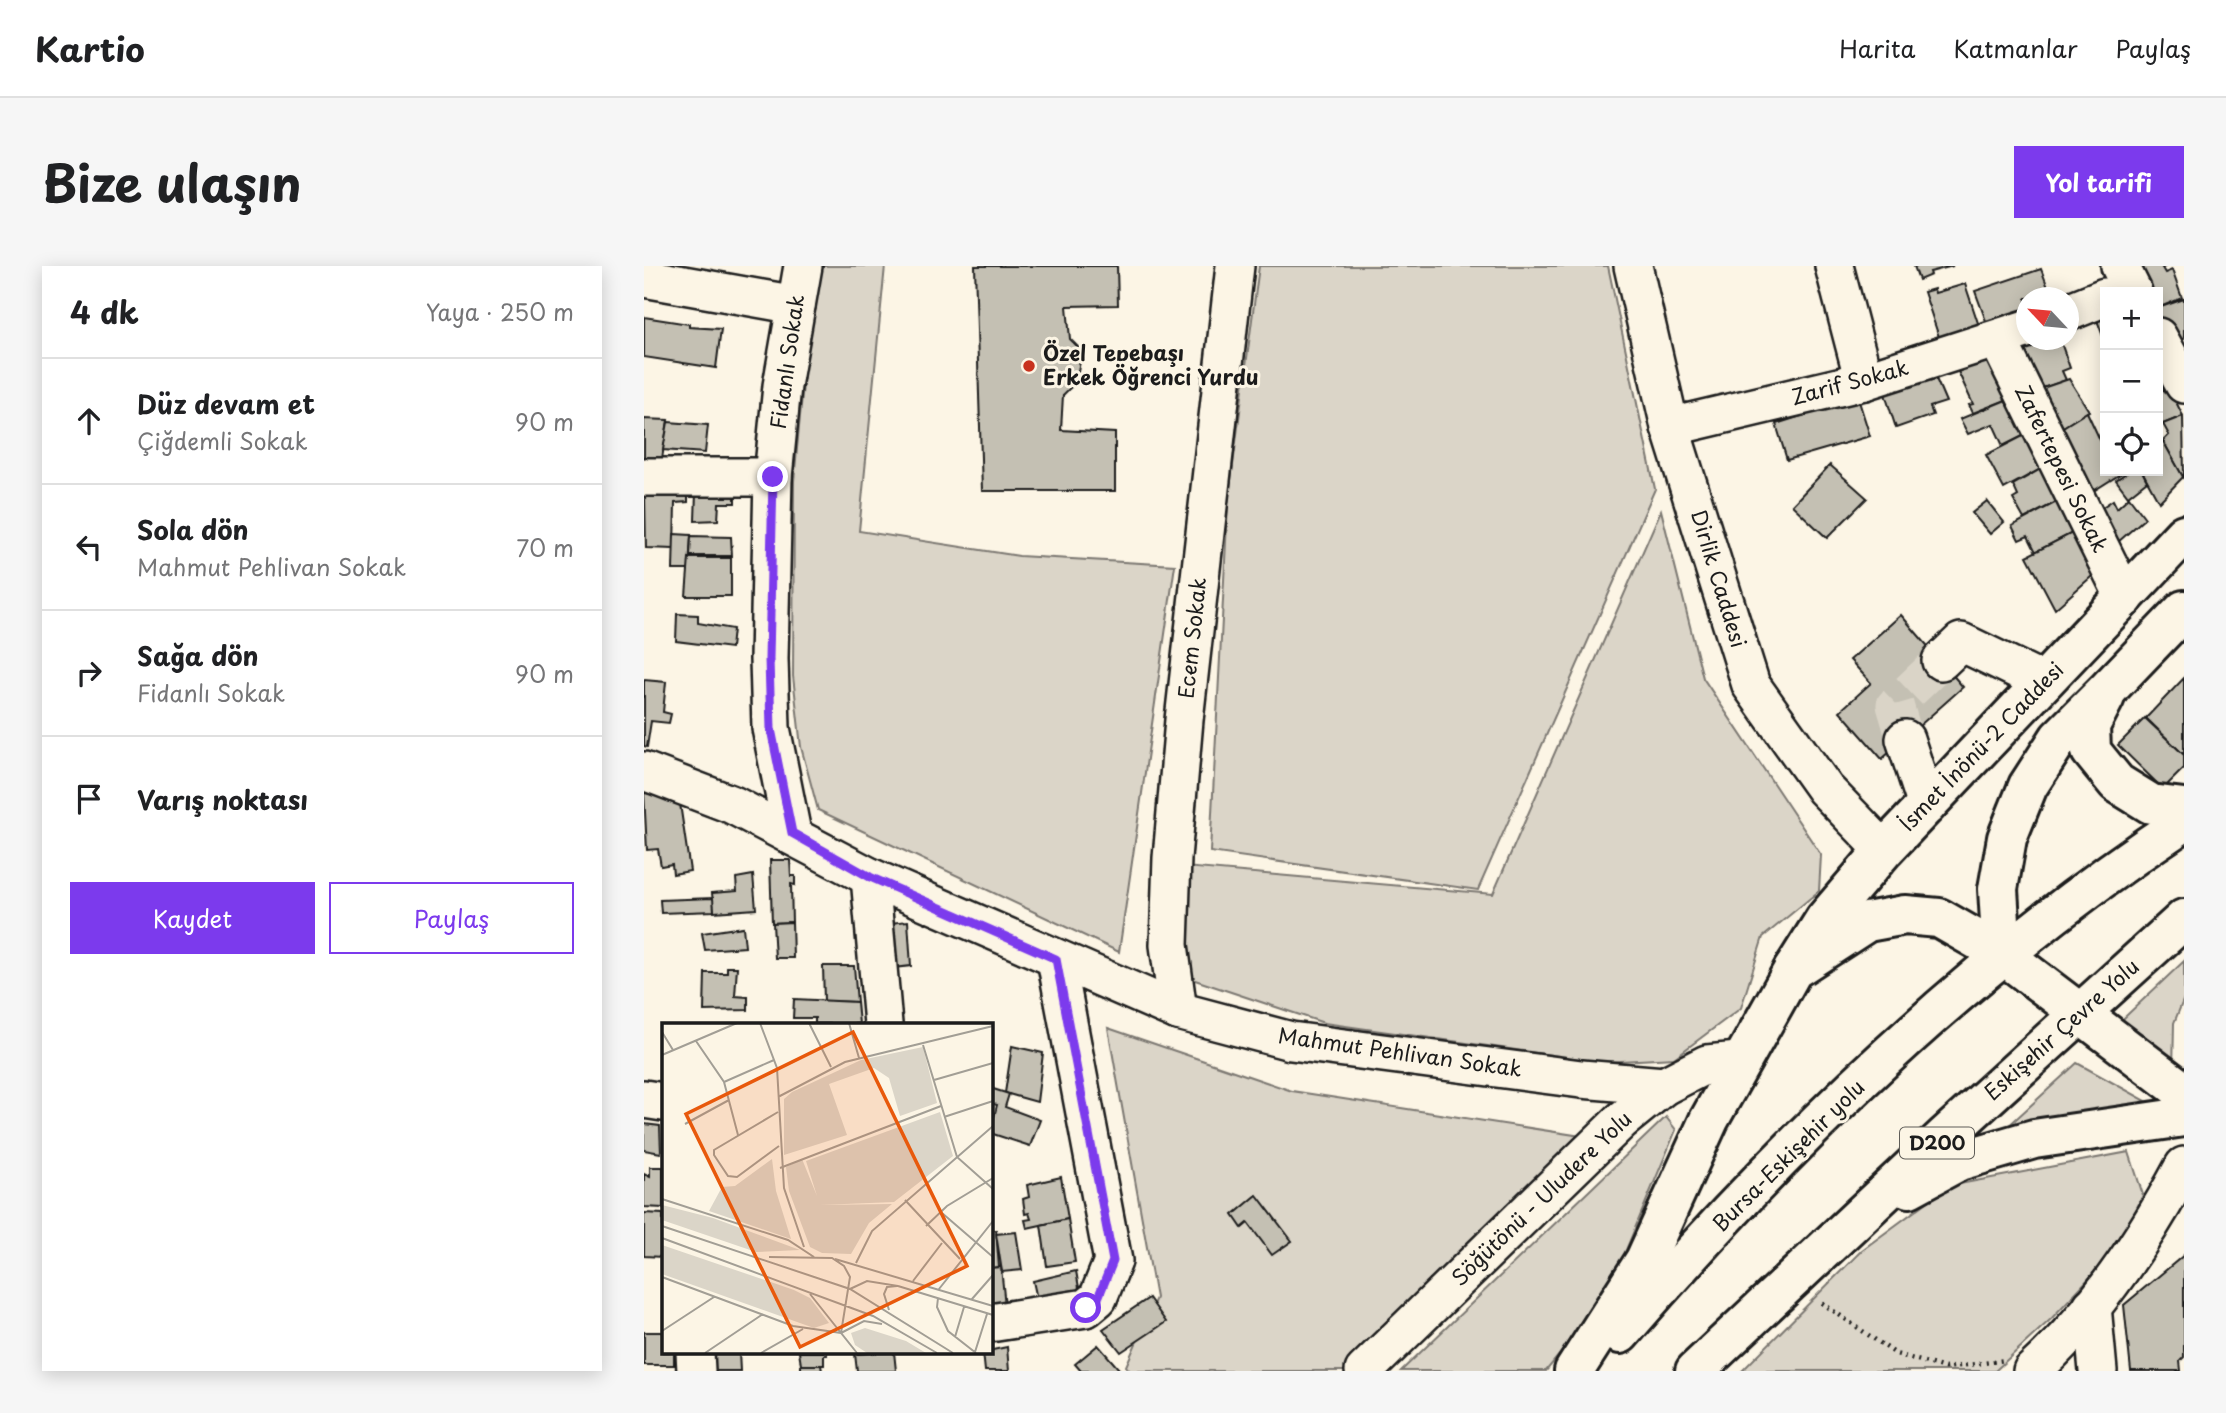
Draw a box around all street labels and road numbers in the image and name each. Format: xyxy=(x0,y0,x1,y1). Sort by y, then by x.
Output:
street label: Fidanlı Sokak xyxy=(761,292,811,431)
street label: Zarif Sokak xyxy=(1787,350,1912,412)
street label: Zafertepesi Sokak xyxy=(2008,379,2117,557)
street label: Dirlik Caddesi xyxy=(1684,506,1756,651)
street label: Ecem Sokak xyxy=(1169,576,1213,700)
street label: İsmet İnönü-2 Caddesi xyxy=(1891,654,2070,838)
street label: Eskişehir Çevre Yolu xyxy=(1976,950,2145,1107)
street label: Mahmut Pehlivan Sokak xyxy=(1276,1018,1524,1084)
street label: Bursa-Eskişehir yolu xyxy=(1704,1071,1871,1238)
street label: Söğütönü - Uludere Yolu xyxy=(1443,1103,1638,1292)
road number: D200 xyxy=(1900,1128,1974,1158)

